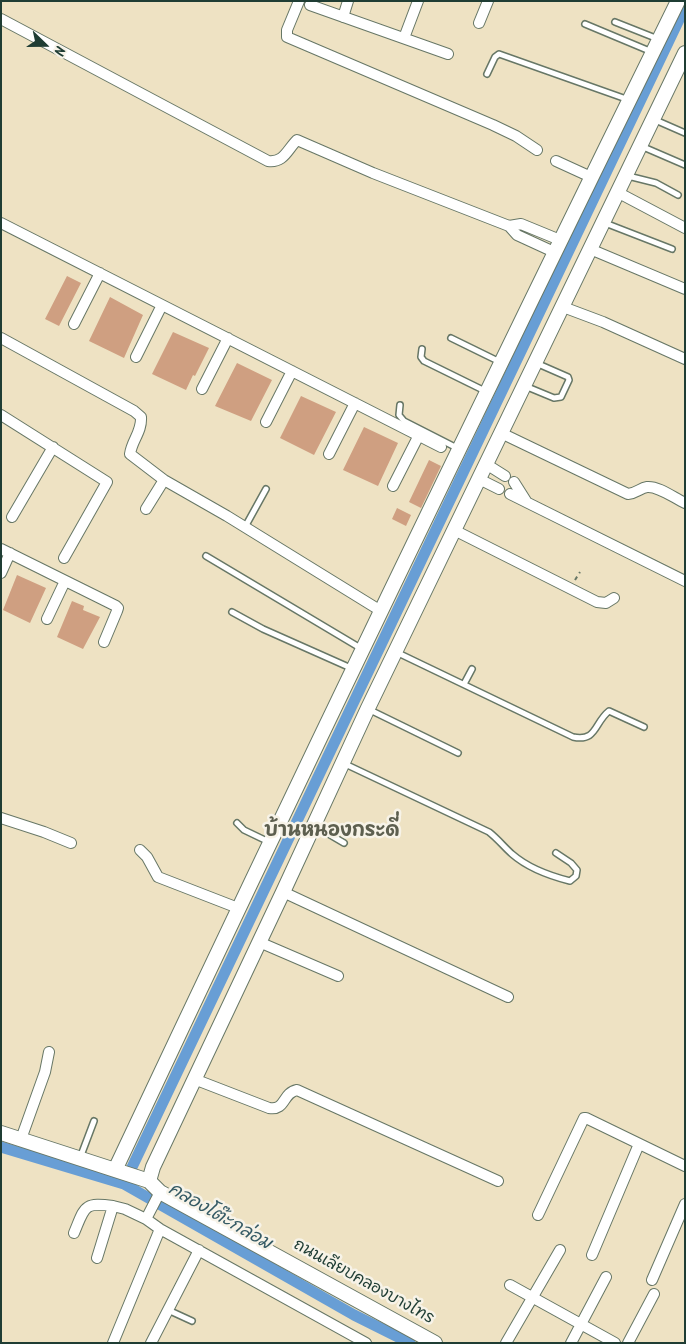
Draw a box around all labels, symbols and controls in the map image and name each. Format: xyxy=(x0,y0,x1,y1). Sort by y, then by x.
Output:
north arrow xyxy=(20,20,70,70)
text: N xyxy=(47,42,71,59)
district label: บ้านหนองกระดี่ xyxy=(264,822,400,844)
water label: คลองโต๊ะกล่อม xyxy=(164,1180,274,1256)
street label: ถนนเลียบคลองบางไทร xyxy=(289,1236,437,1330)

